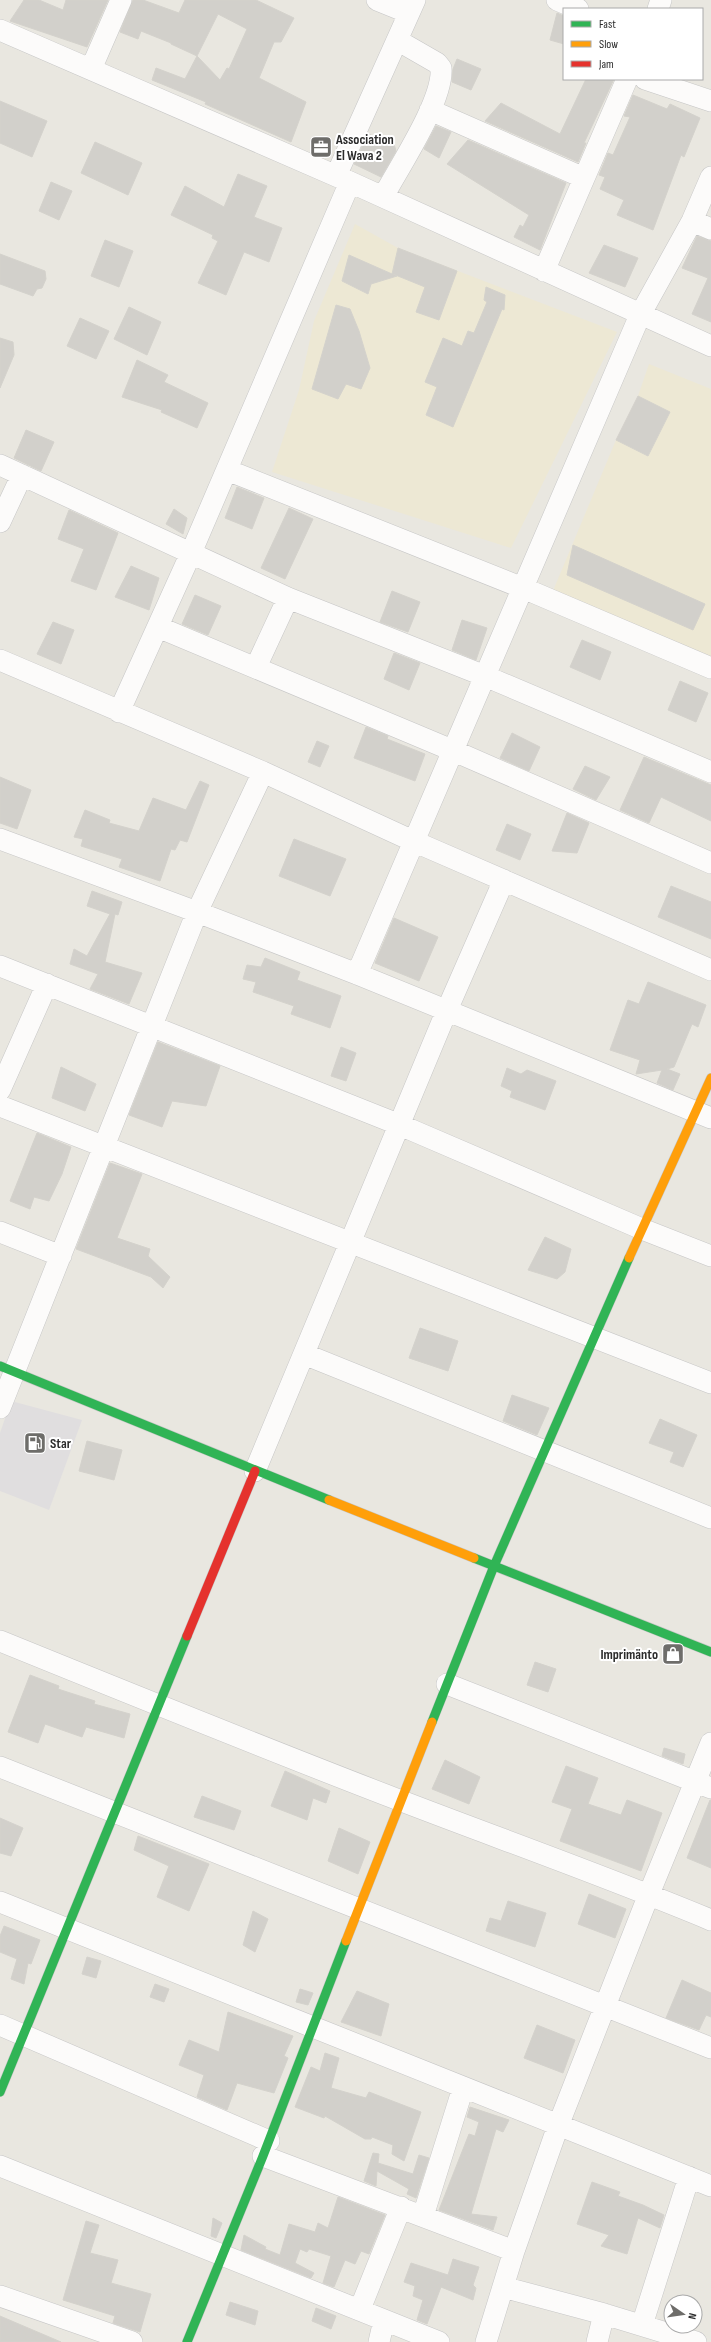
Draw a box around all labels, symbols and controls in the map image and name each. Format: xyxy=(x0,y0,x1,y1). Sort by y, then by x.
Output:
legend xyxy=(563,8,703,80)
text: Fast xyxy=(599,17,616,32)
text: Slow xyxy=(599,37,618,52)
text: Jam xyxy=(598,57,614,72)
place label: Association El Wava 2 xyxy=(335,131,394,164)
office icon: Association El Wava 2 xyxy=(308,134,334,160)
fuel station icon: Star xyxy=(22,1430,48,1456)
place label: Star xyxy=(50,1435,72,1452)
shop icon: Imprimänto xyxy=(660,1641,686,1667)
place label: Imprimänto xyxy=(600,1646,658,1663)
north arrow xyxy=(663,2294,703,2334)
text: N xyxy=(685,2312,699,2321)

